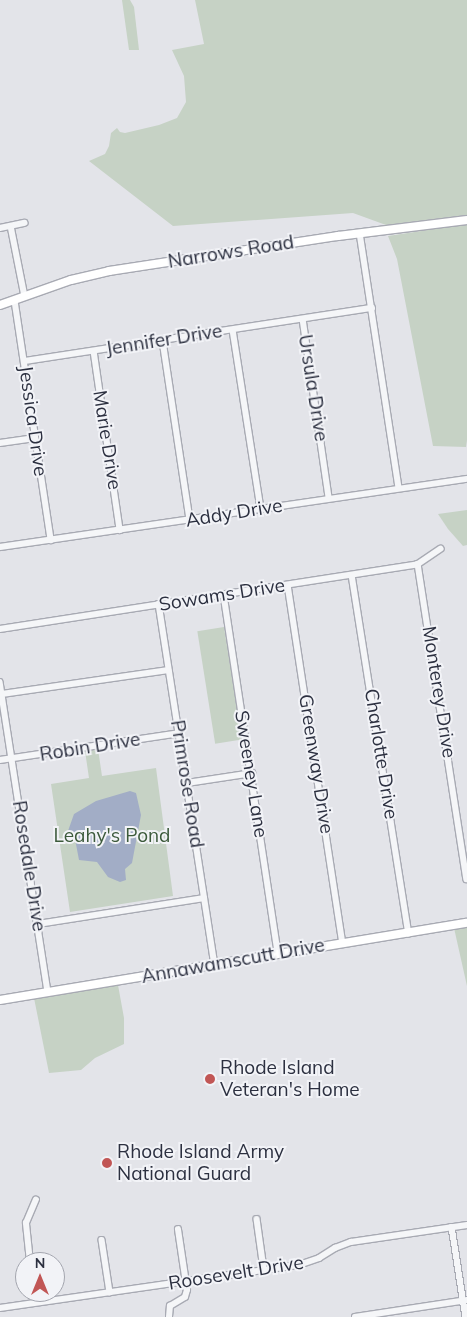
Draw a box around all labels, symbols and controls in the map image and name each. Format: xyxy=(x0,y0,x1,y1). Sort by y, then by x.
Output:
street label: Narrows Road xyxy=(166,231,296,273)
street label: Jennifer Drive xyxy=(104,320,224,360)
street label: Ursula Drive xyxy=(293,333,333,443)
street label: Jessica Drive xyxy=(14,364,52,478)
street label: Marie Drive xyxy=(88,389,126,491)
street label: Addy Drive xyxy=(184,494,284,532)
street label: Sowams Drive xyxy=(157,574,287,616)
street label: Monterey Drive xyxy=(417,624,461,760)
street label: Charlotte Drive xyxy=(359,687,403,821)
street label: Greenway Drive xyxy=(294,693,338,835)
street label: Sweeney Lane xyxy=(230,709,272,839)
street label: Primrose Road xyxy=(166,718,208,850)
street label: Robin Drive xyxy=(38,728,142,766)
street label: Rosedale Drive xyxy=(7,799,51,933)
park label: Leahy's Pond xyxy=(53,825,171,847)
street label: Annawamscutt Drive xyxy=(140,934,326,988)
place label: Rhode Island Veteran's Home xyxy=(220,1057,360,1101)
marker: Rhode Island Veteran's Home xyxy=(204,1073,216,1085)
place label: Rhode Island Army National Guard xyxy=(117,1141,284,1185)
marker: Rhode Island Army National Guard xyxy=(101,1157,113,1169)
street label: Roosevelt Drive xyxy=(167,1251,305,1295)
north arrow xyxy=(15,1252,65,1302)
text: N xyxy=(35,1254,45,1272)

